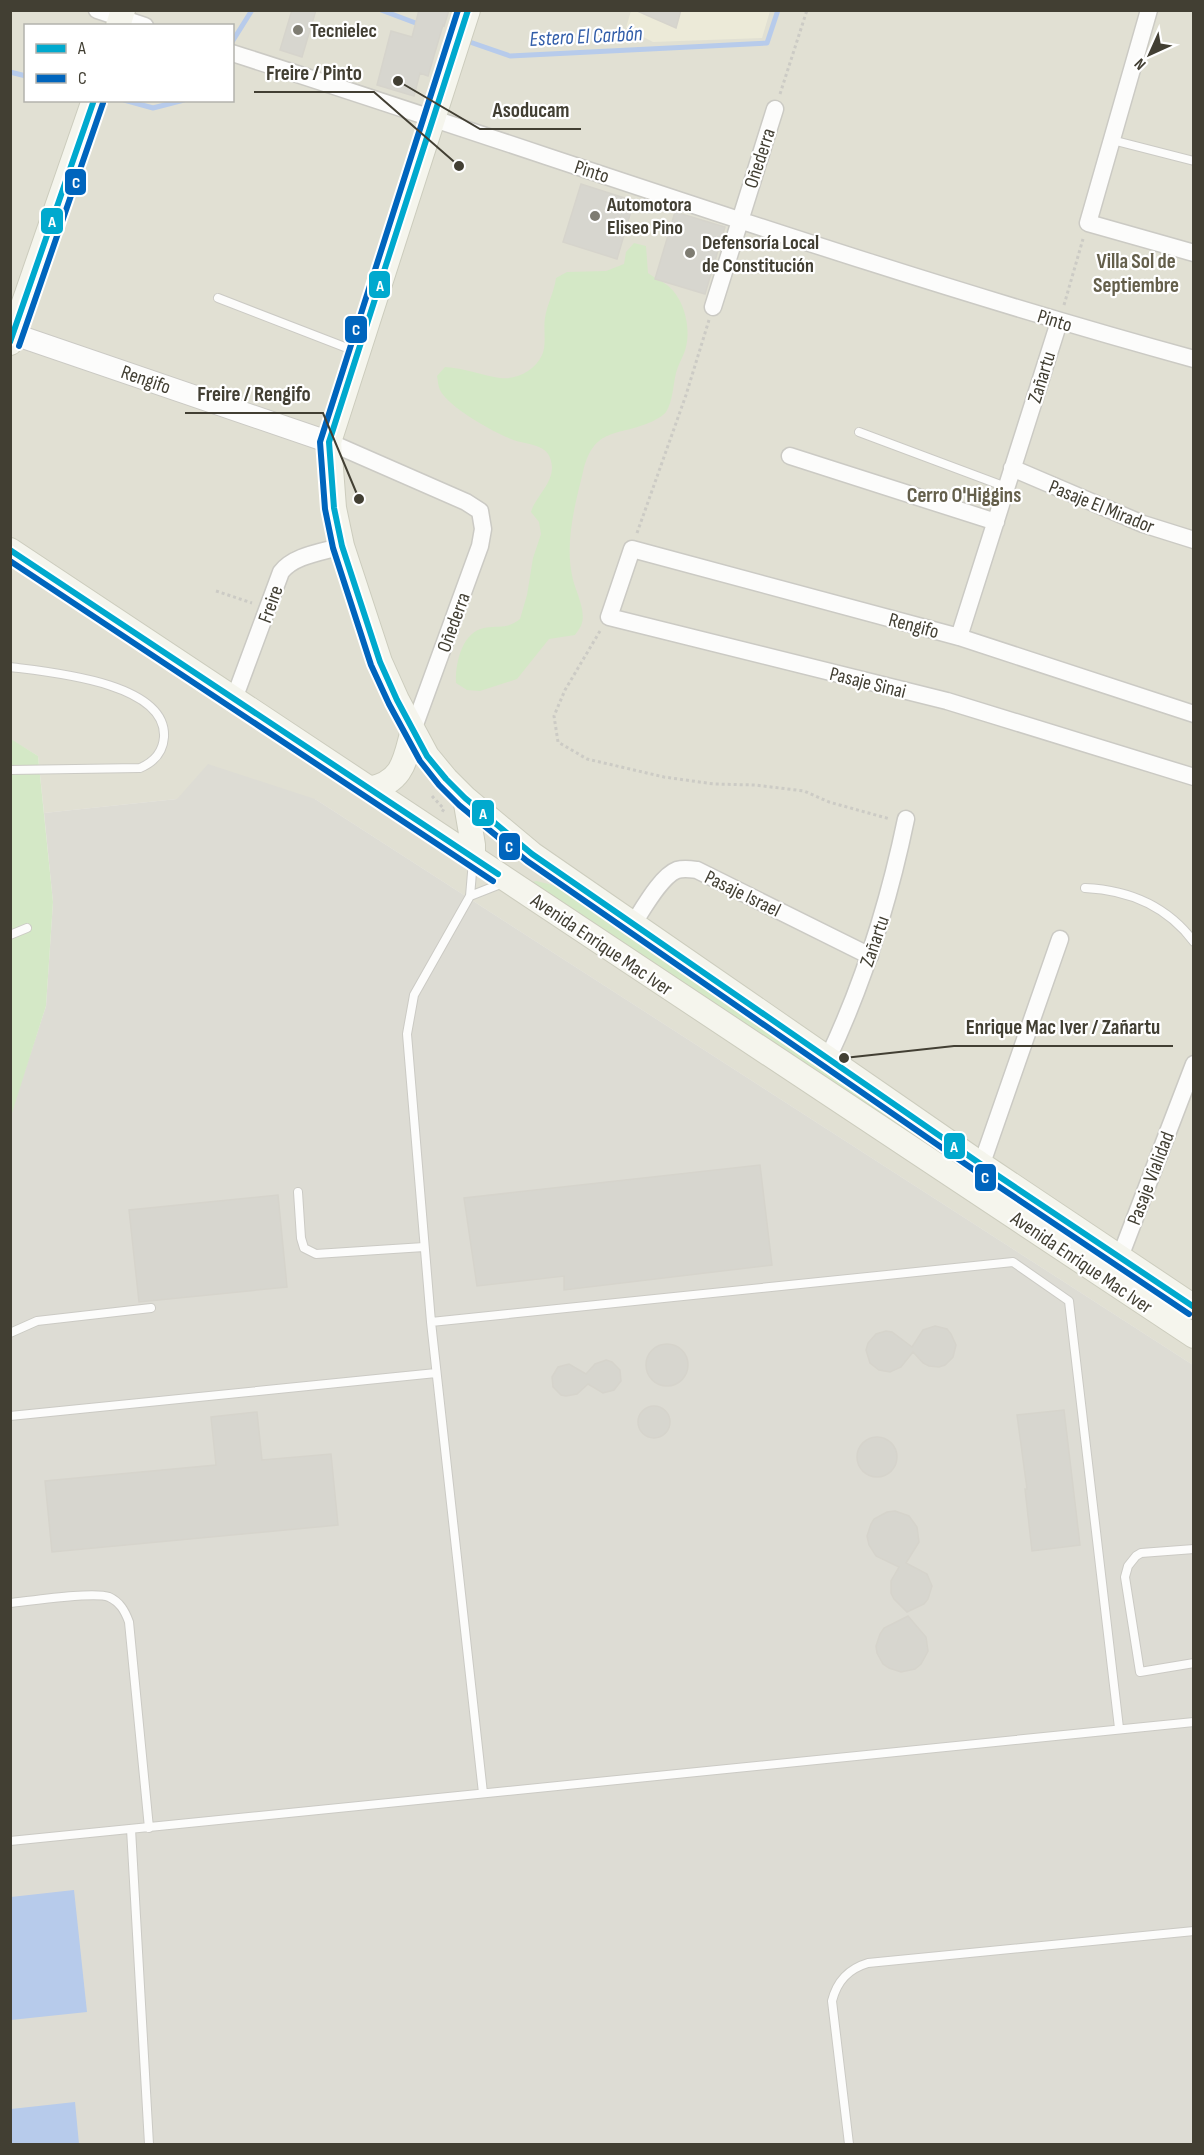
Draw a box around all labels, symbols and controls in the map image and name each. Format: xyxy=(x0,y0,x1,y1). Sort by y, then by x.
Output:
place label: Tecnielec xyxy=(310,19,377,43)
water label: Estero El Carbón xyxy=(529,21,643,52)
marker: Tecnielec xyxy=(291,23,305,37)
legend xyxy=(24,24,234,102)
north arrow xyxy=(1120,24,1180,84)
text: A xyxy=(77,38,86,59)
callout: Freire / Pinto xyxy=(254,53,374,92)
text: N xyxy=(1131,54,1150,73)
text: Freire / Pinto xyxy=(266,61,362,86)
text: C xyxy=(78,68,87,89)
callout: Asoducam xyxy=(480,90,581,129)
text: Asoducam xyxy=(492,98,569,123)
street label: Oñederra xyxy=(739,125,781,191)
street label: Pinto xyxy=(571,155,612,189)
line badge: C xyxy=(64,168,87,196)
text: C xyxy=(72,174,80,193)
place label: Automotora Eliseo Pino xyxy=(606,193,692,240)
line badge: A xyxy=(40,207,64,235)
marker: Automotora Eliseo Pino xyxy=(588,209,602,223)
text: A xyxy=(47,213,56,232)
place label: Defensoría Local de Constitución xyxy=(702,231,819,278)
marker: Defensoría Local de Constitución xyxy=(683,246,697,260)
district label: Villa Sol de Septiembre xyxy=(1093,249,1179,298)
line badge: A xyxy=(368,270,391,299)
text: A xyxy=(375,277,384,296)
street label: Pinto xyxy=(1034,304,1075,338)
line badge: C xyxy=(344,315,368,344)
text: C xyxy=(352,321,360,340)
street label: Zañartu xyxy=(1023,349,1061,406)
street label: Rengifo xyxy=(118,360,174,400)
callout: Freire / Rengifo xyxy=(185,374,323,413)
text: Freire / Rengifo xyxy=(197,382,311,407)
street label: Pasaje El Mirador xyxy=(1045,475,1158,539)
district label: Cerro O'Higgins xyxy=(907,483,1021,508)
street label: Freire xyxy=(253,582,289,626)
street label: Oñederra xyxy=(432,589,476,655)
street label: Rengifo xyxy=(886,608,941,644)
street label: Pasaje Sinai xyxy=(827,662,908,704)
line badge: A xyxy=(471,799,495,827)
text: A xyxy=(478,805,487,824)
line badge: C xyxy=(498,832,521,861)
text: C xyxy=(505,838,513,857)
street label: Pasaje Israel xyxy=(701,865,784,923)
street label: Avenida Enrique Mac Iver xyxy=(525,888,677,1001)
street label: Zañartu xyxy=(855,913,895,970)
callout: Enrique Mac Iver / Zañartu xyxy=(954,1007,1173,1046)
text: Enrique Mac Iver / Zañartu xyxy=(966,1015,1160,1040)
street label: Pasaje Vialidad xyxy=(1122,1128,1180,1228)
line badge: A xyxy=(943,1132,966,1160)
text: A xyxy=(949,1138,958,1157)
line badge: C xyxy=(974,1163,997,1192)
text: C xyxy=(981,1169,989,1188)
street label: Avenida Enrique Mac Iver xyxy=(1005,1206,1157,1319)

